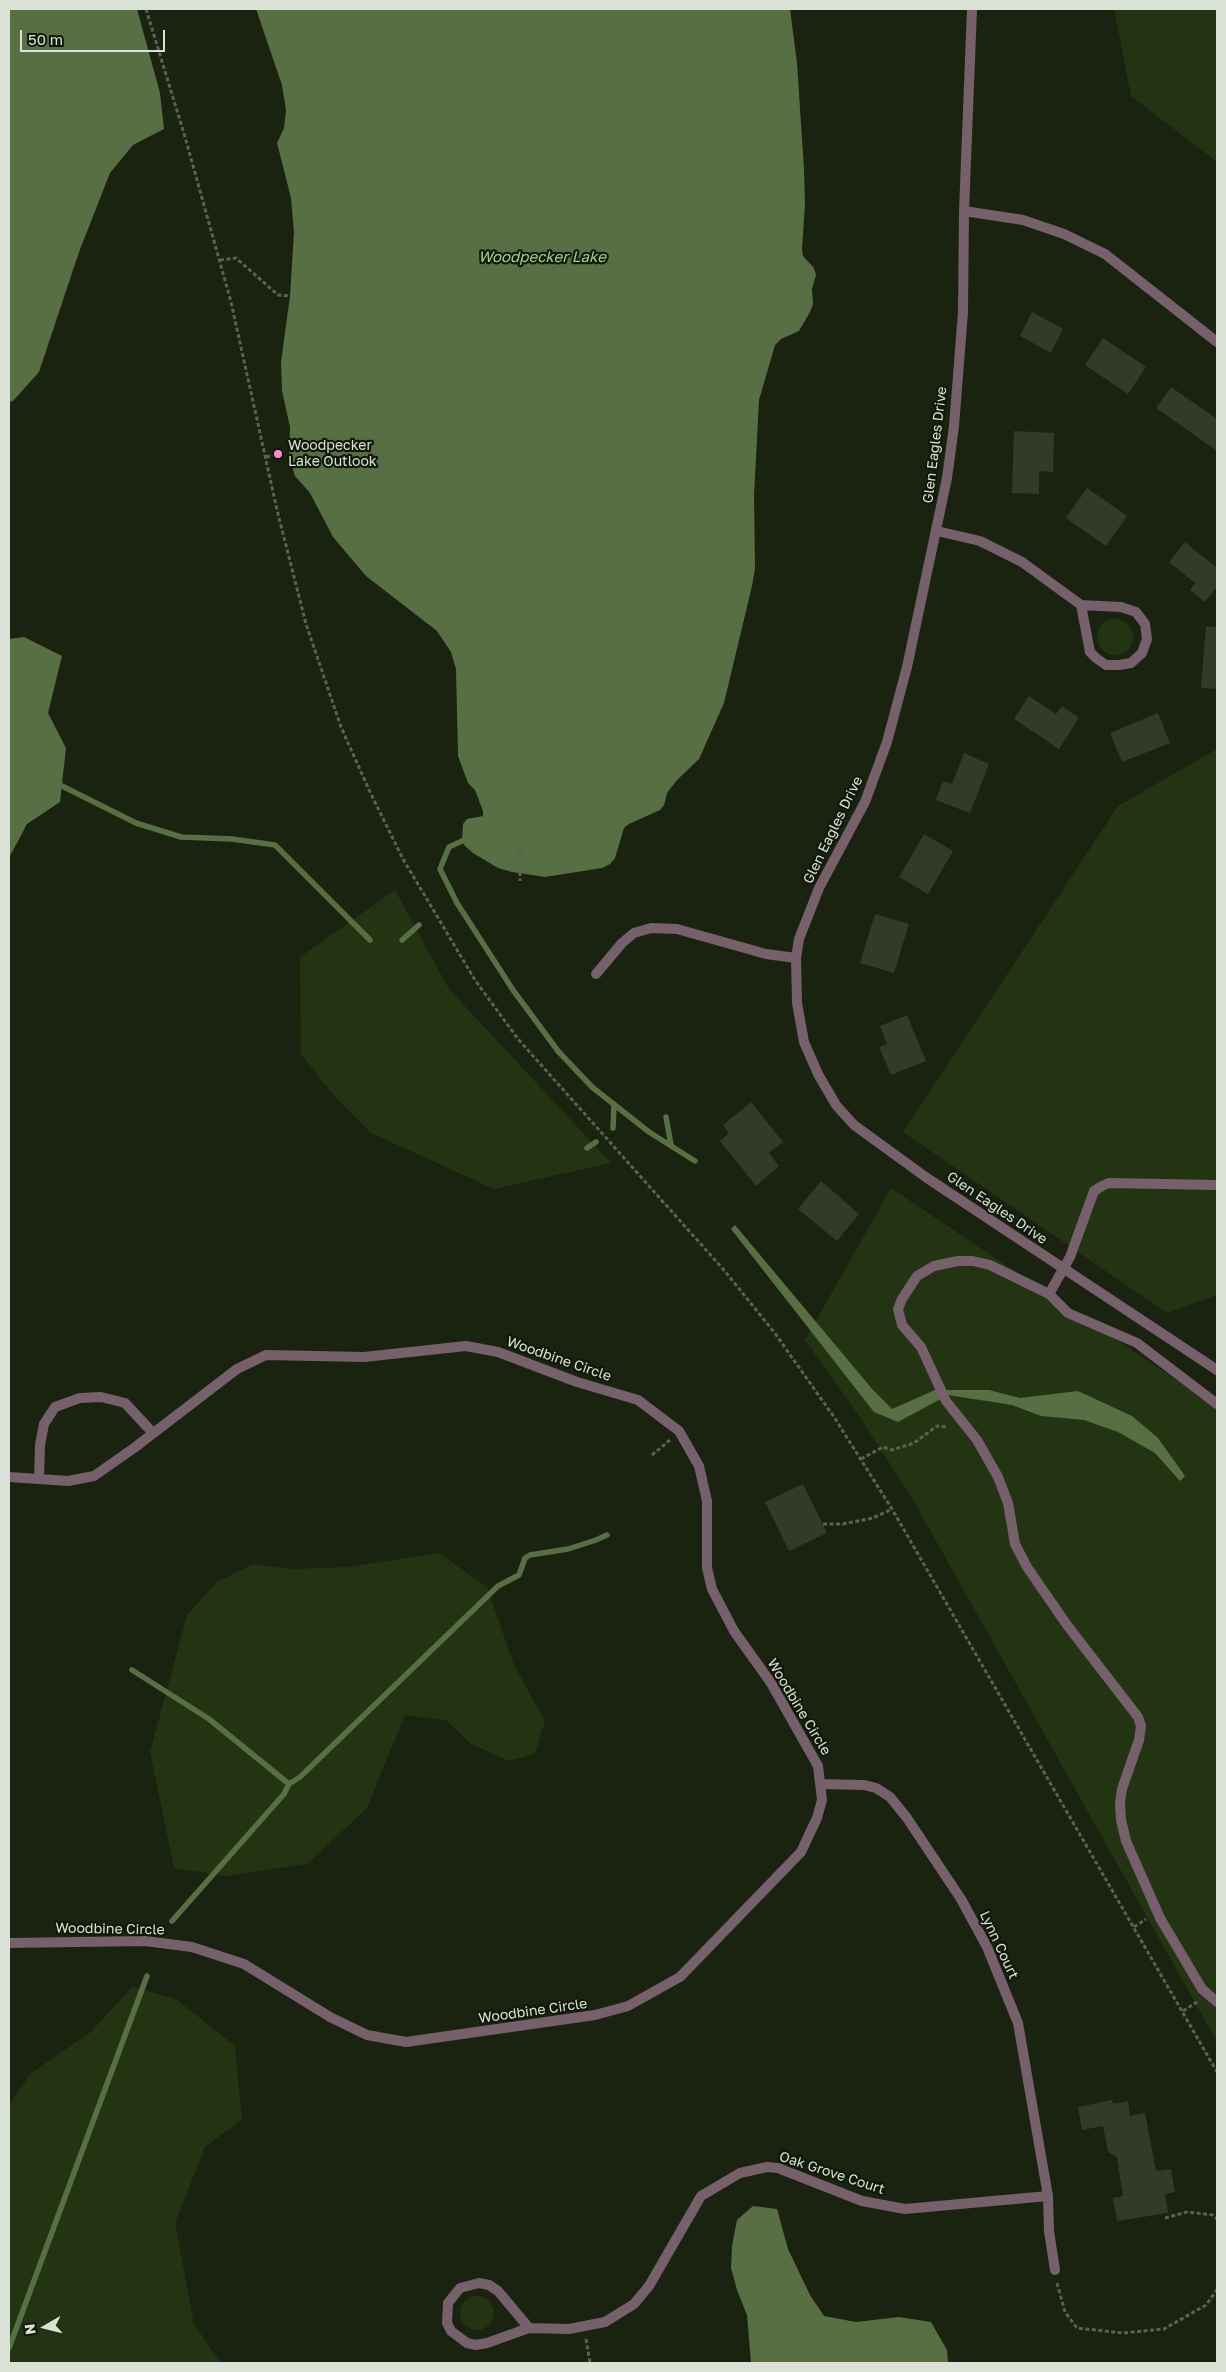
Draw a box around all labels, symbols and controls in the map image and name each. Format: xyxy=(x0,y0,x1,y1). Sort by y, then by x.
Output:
scale bar xyxy=(22,20,168,52)
text: 50 m xyxy=(28,30,63,48)
water label: Woodpecker Lake xyxy=(478,248,606,266)
street label: Glen Eagles Drive xyxy=(920,386,950,504)
place label: Woodpecker Lake Outlook xyxy=(288,438,377,471)
marker: Woodpecker Lake Outlook xyxy=(272,448,284,460)
street label: Glen Eagles Drive xyxy=(800,774,866,886)
street label: Glen Eagles Drive xyxy=(944,1168,1050,1248)
street label: Woodbine Circle xyxy=(504,1333,614,1385)
street label: Woodbine Circle xyxy=(764,1656,834,1758)
street label: Lynn Court xyxy=(976,1908,1022,1982)
street label: Woodbine Circle xyxy=(55,1920,165,1938)
street label: Woodbine Circle xyxy=(478,1995,588,2027)
street label: Oak Grove Court xyxy=(777,2148,887,2198)
north arrow xyxy=(20,2302,70,2352)
text: N xyxy=(20,2323,39,2336)

